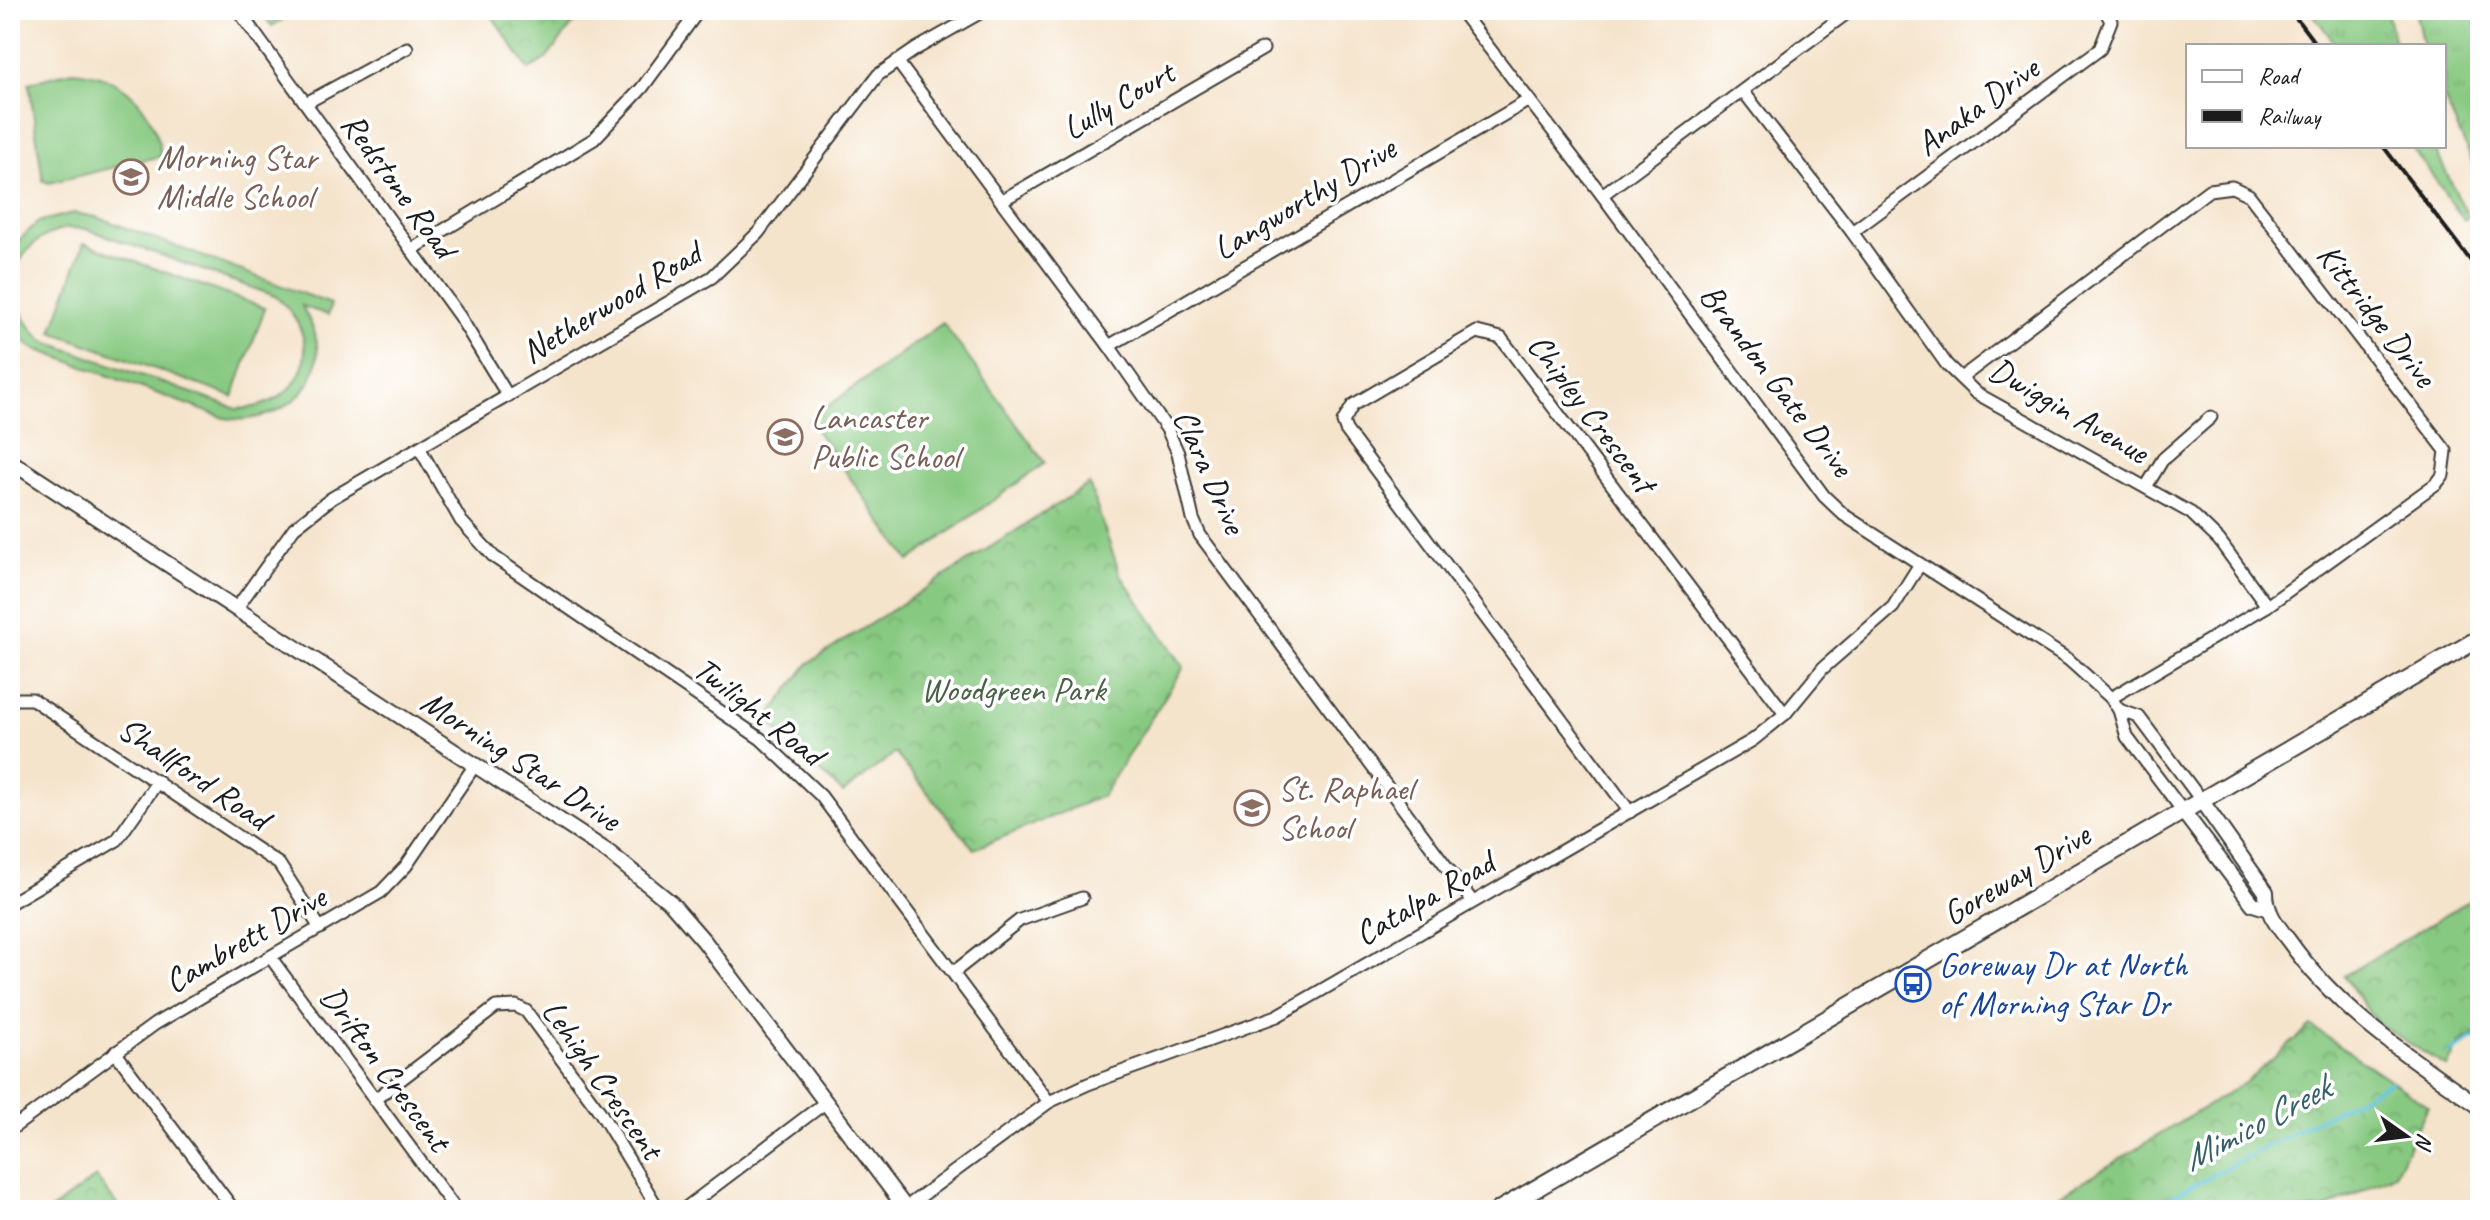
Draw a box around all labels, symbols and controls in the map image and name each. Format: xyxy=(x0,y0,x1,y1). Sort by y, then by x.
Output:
legend xyxy=(2186,44,2446,148)
street label: Anaka Drive xyxy=(1907,45,2049,165)
street label: Lully Court xyxy=(1054,49,1185,149)
text: Road xyxy=(2258,61,2302,91)
text: Railway xyxy=(2258,101,2322,131)
street label: Redstone Road xyxy=(332,104,469,270)
street label: Langworthy Drive xyxy=(1205,126,1405,269)
place label: Morning Star Middle School xyxy=(157,136,320,218)
school or university icon: Morning Star Middle School xyxy=(112,158,150,196)
street label: Netherwood Road xyxy=(513,229,713,372)
street label: Kittridge Drive xyxy=(2308,235,2448,397)
street label: Brandon Gate Drive xyxy=(1691,275,1865,486)
street label: Chipley Crescent xyxy=(1518,325,1669,505)
street label: Dwiggin Avenue xyxy=(1982,347,2158,474)
place label: Lancaster Public School xyxy=(811,396,965,478)
street label: Clara Drive xyxy=(1164,402,1258,542)
school or university icon: Lancaster Public School xyxy=(766,418,804,456)
street label: Twilight Road xyxy=(685,647,837,778)
park label: Woodgreen Park xyxy=(921,668,1108,711)
street label: Morning Star Drive xyxy=(413,680,630,841)
street label: Shallford Road xyxy=(110,707,282,842)
place label: St. Raphael School xyxy=(1278,767,1419,849)
school or university icon: St. Raphael School xyxy=(1233,789,1271,827)
street label: Goreway Drive xyxy=(1935,812,2099,935)
street label: Catalpa Road xyxy=(1347,839,1505,955)
street label: Cambrett Drive xyxy=(157,874,336,1002)
place label: Goreway Dr at North of Morning Star Dr xyxy=(1939,943,2189,1025)
bus stop icon: Goreway Dr at North of Morning Star Dr xyxy=(1894,965,1932,1003)
street label: Drifton Crescent xyxy=(311,977,463,1162)
street label: Lehigh Crescent xyxy=(532,991,676,1170)
water label: Mimico Creek xyxy=(2174,1062,2343,1181)
north arrow xyxy=(2366,1096,2446,1176)
text: N xyxy=(2408,1131,2440,1154)

